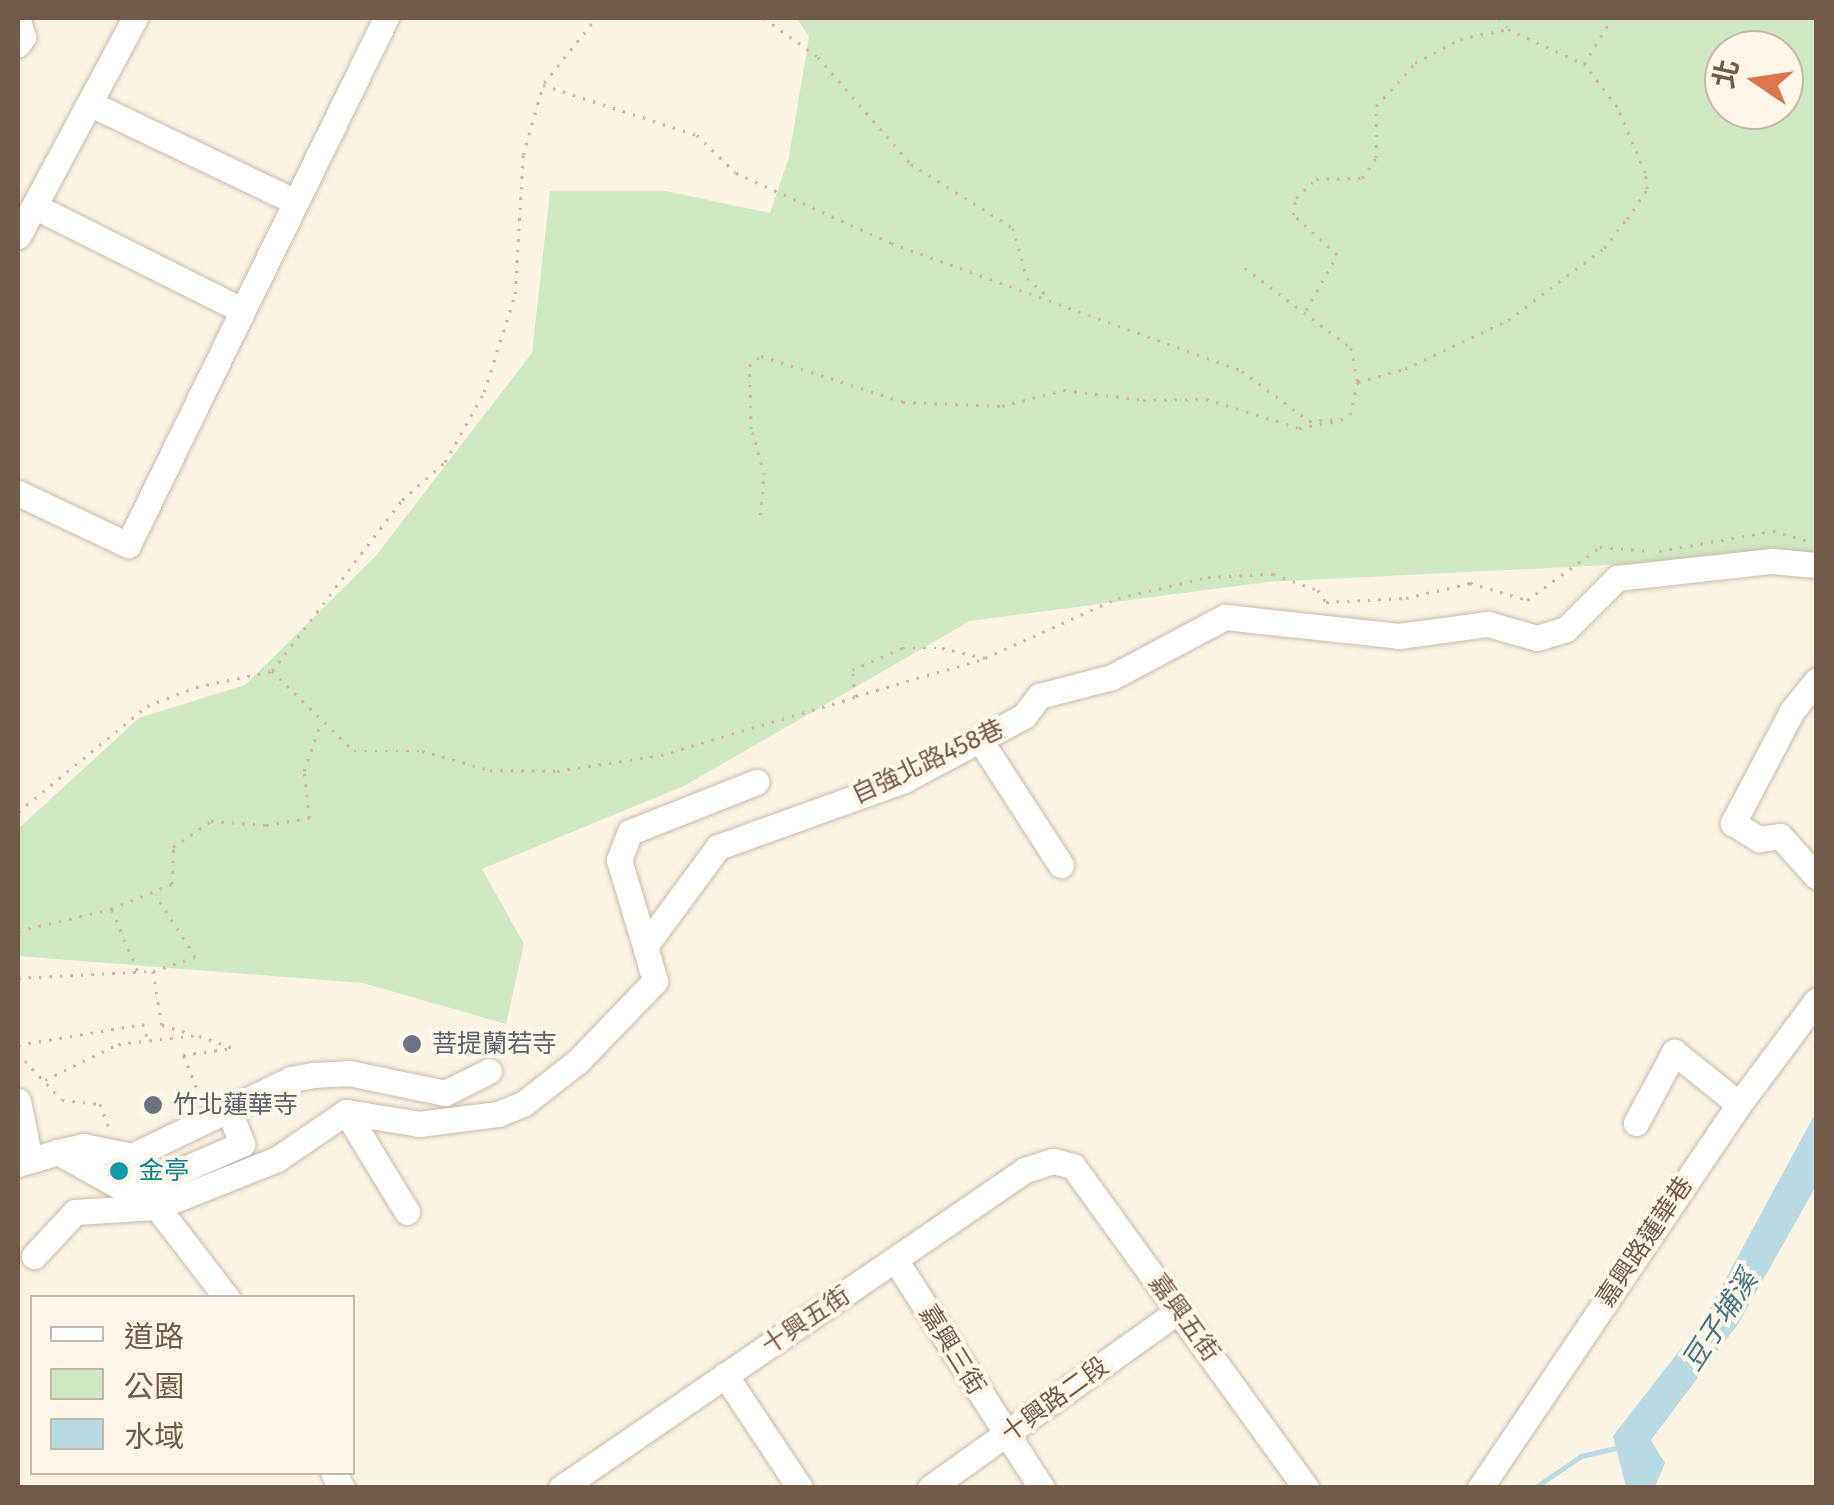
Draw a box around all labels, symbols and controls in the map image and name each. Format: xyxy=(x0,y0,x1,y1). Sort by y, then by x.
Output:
north arrow xyxy=(1704,30,1804,130)
text: 北 xyxy=(1707,56,1745,91)
street label: 自強北路458巷 xyxy=(847,714,1009,810)
place label: 菩提蘭若寺 xyxy=(432,1029,557,1059)
marker: 菩提蘭若寺 xyxy=(401,1033,423,1055)
place label: 竹北蓮華寺 xyxy=(173,1090,298,1120)
marker: 竹北蓮華寺 xyxy=(142,1094,164,1116)
place label: 金亭 xyxy=(139,1156,189,1186)
marker: 金亭 xyxy=(108,1160,130,1182)
street label: 嘉興路蓮華巷 xyxy=(1591,1171,1699,1313)
water label: 豆子埔溪 xyxy=(1675,1265,1765,1377)
street label: 嘉興五街 xyxy=(1142,1269,1226,1367)
street label: 十興五街 xyxy=(756,1281,856,1361)
legend xyxy=(30,1295,355,1475)
street label: 嘉興三街 xyxy=(913,1300,991,1400)
text: 道路 xyxy=(124,1319,184,1355)
street label: 十興路二段 xyxy=(996,1351,1114,1449)
text: 公園 xyxy=(124,1369,184,1405)
text: 水域 xyxy=(124,1419,184,1455)

